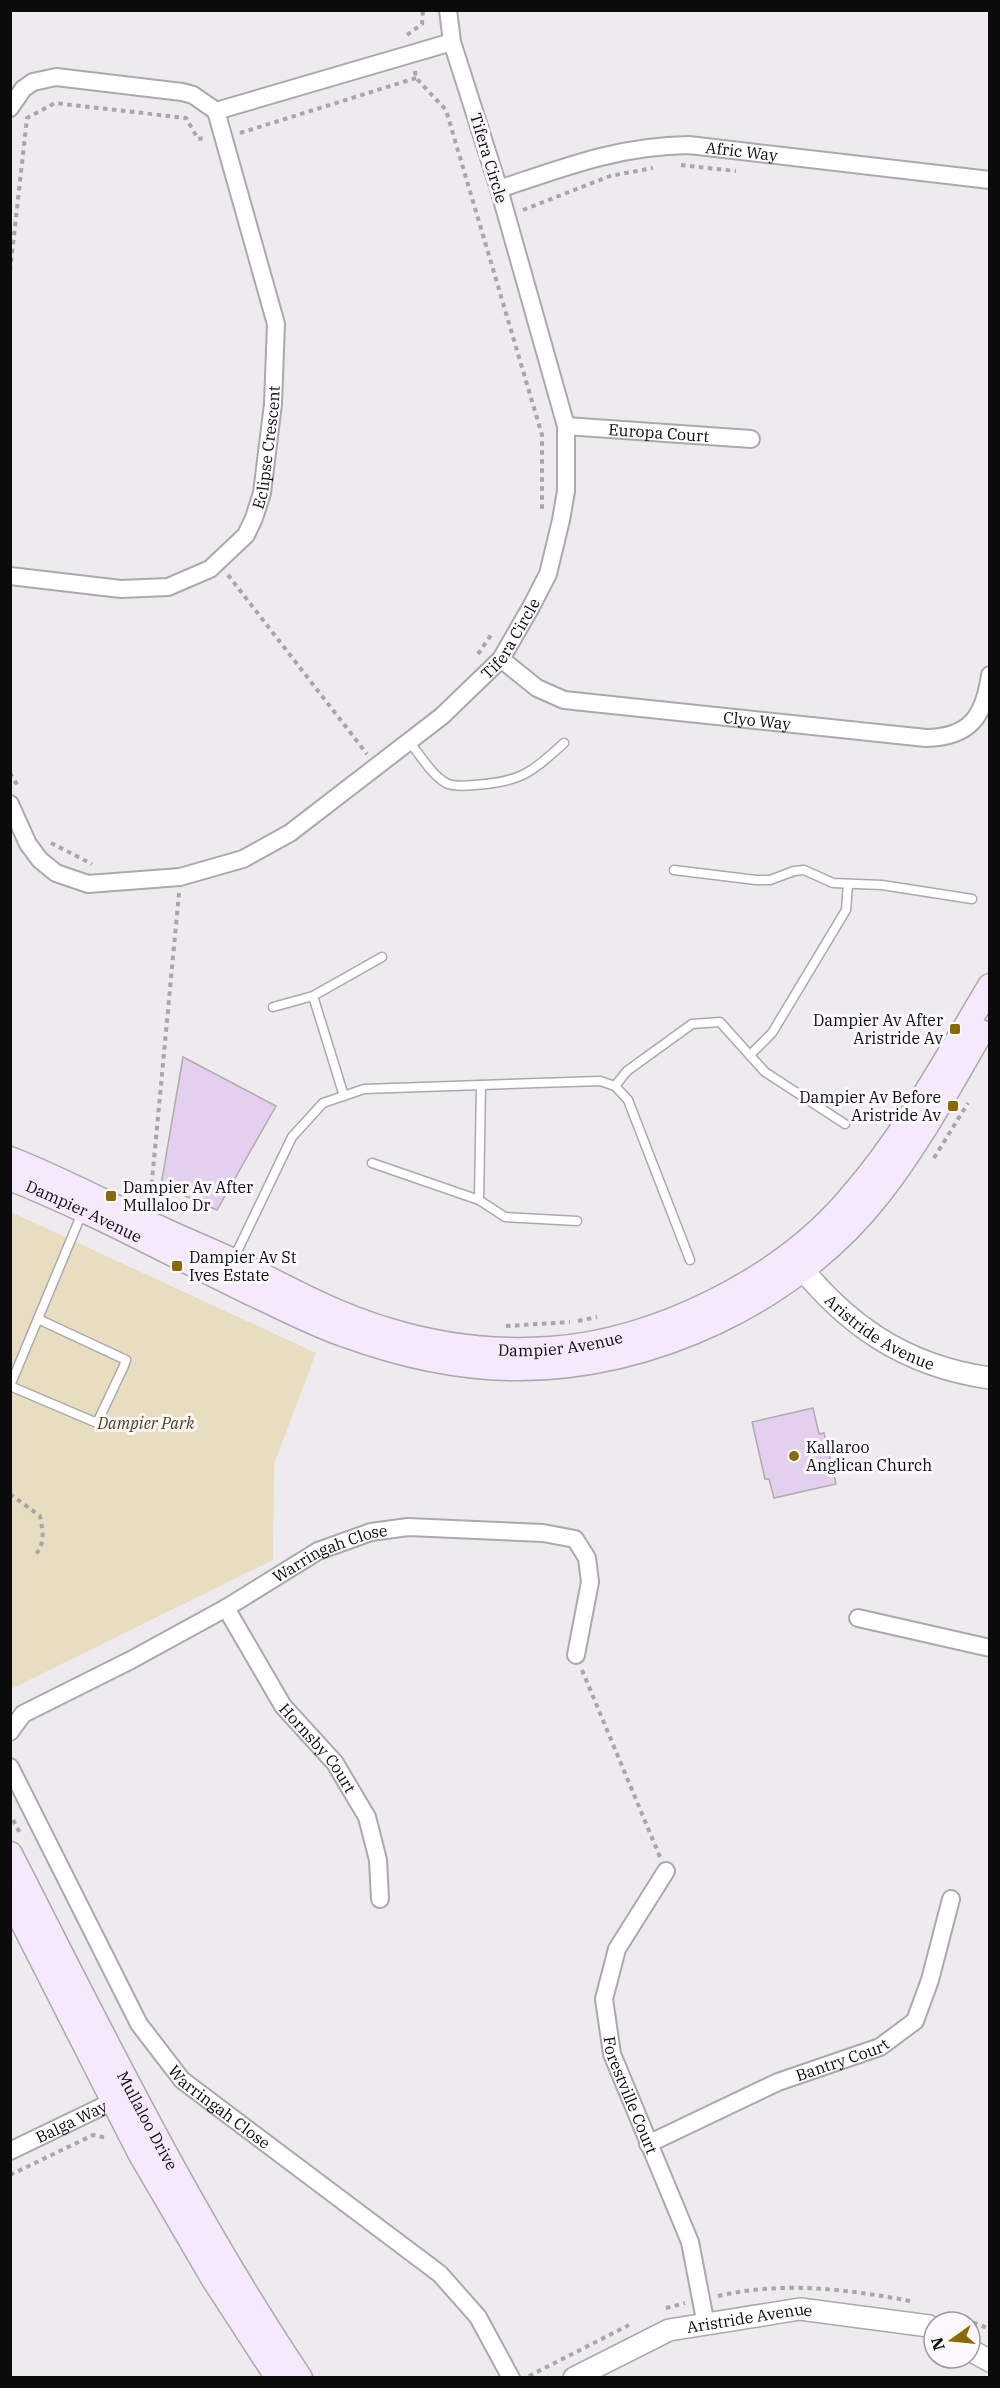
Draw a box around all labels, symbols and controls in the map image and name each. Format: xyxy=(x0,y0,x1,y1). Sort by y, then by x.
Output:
street label: Tifera Circle xyxy=(466,111,512,205)
street label: Afric Way xyxy=(705,137,779,165)
street label: Eclipse Crescent xyxy=(248,385,284,512)
street label: Europa Court xyxy=(608,419,710,446)
street label: Tifera Circle xyxy=(477,595,544,683)
street label: Clyo Way xyxy=(722,707,792,734)
place label: Dampier Av After Aristride Av xyxy=(813,1010,943,1048)
marker: Dampier Av After Aristride Av xyxy=(948,1022,962,1036)
place label: Dampier Av Before Aristride Av xyxy=(799,1087,941,1125)
marker: Dampier Av Before Aristride Av xyxy=(946,1099,960,1113)
street label: Dampier Avenue xyxy=(23,1176,145,1247)
place label: Dampier Av After Mullaloo Dr xyxy=(123,1177,253,1215)
marker: Dampier Av After Mullaloo Dr xyxy=(104,1189,118,1203)
place label: Dampier Av St Ives Estate xyxy=(189,1247,297,1285)
marker: Dampier Av St Ives Estate xyxy=(170,1259,184,1273)
street label: Aristride Avenue xyxy=(821,1290,937,1374)
street label: Dampier Avenue xyxy=(497,1327,625,1360)
park label: Dampier Park xyxy=(97,1413,195,1433)
place label: Kallaroo Anglican Church xyxy=(806,1437,932,1475)
marker: Kallaroo Anglican Church xyxy=(787,1449,801,1463)
street label: Warringah Close xyxy=(269,1520,389,1587)
street label: Hornsby Court xyxy=(275,1699,360,1797)
street label: Bantry Court xyxy=(793,2034,893,2085)
street label: Forestville Court xyxy=(600,2035,662,2157)
street label: Warringah Close xyxy=(164,2061,274,2153)
street label: Mullaloo Drive xyxy=(113,2068,182,2174)
street label: Balga Way xyxy=(32,2096,111,2147)
street label: Aristride Avenue xyxy=(685,2299,814,2337)
north arrow xyxy=(922,2310,982,2370)
text: N xyxy=(926,2335,949,2353)

